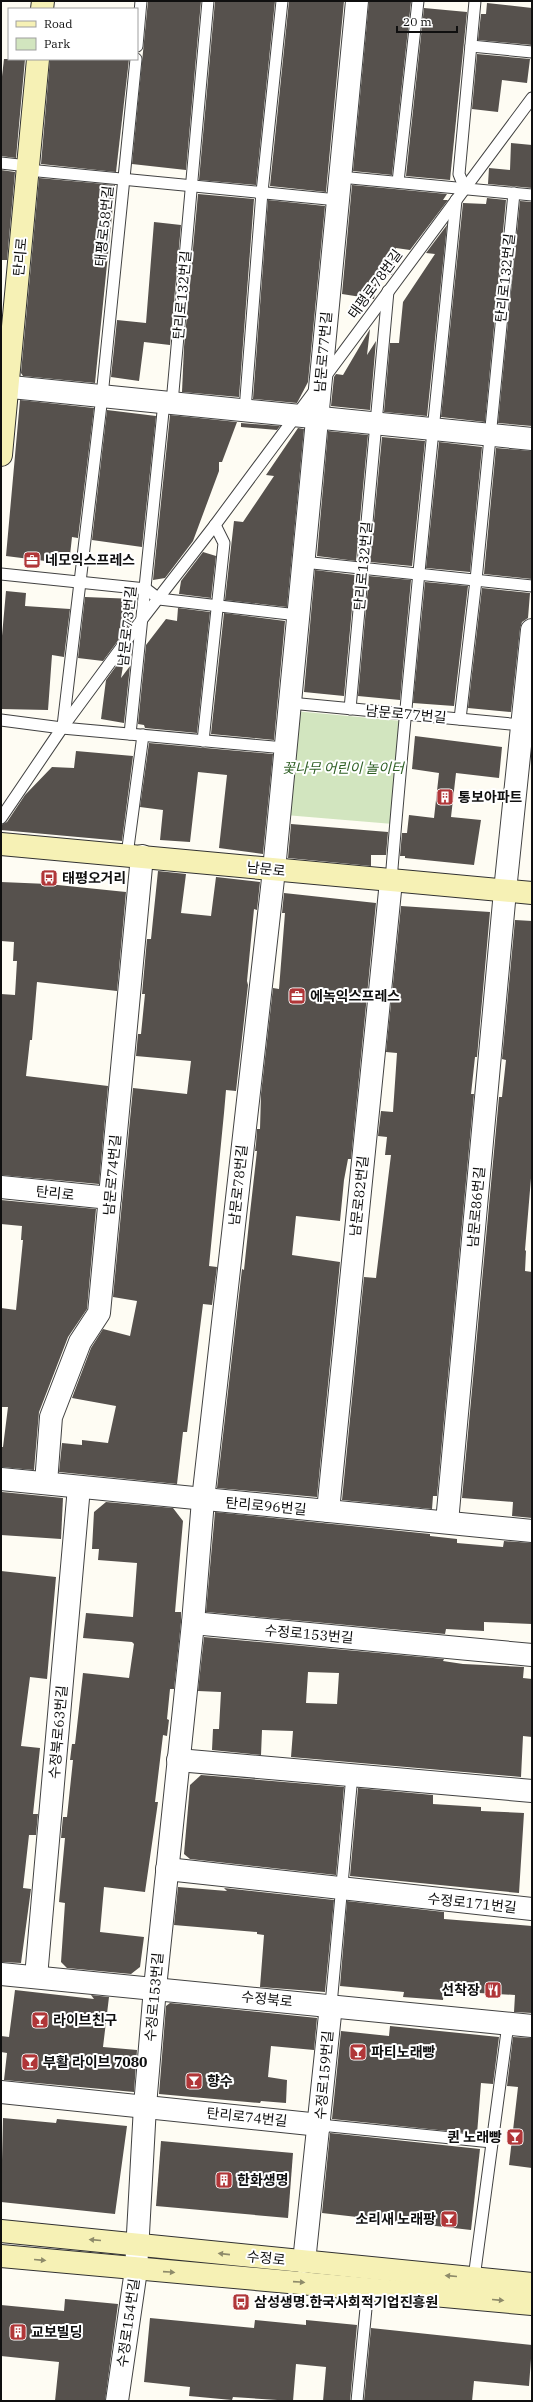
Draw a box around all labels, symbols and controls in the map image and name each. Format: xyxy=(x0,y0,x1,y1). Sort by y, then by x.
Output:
legend xyxy=(8,8,138,60)
scale bar xyxy=(397,8,457,34)
text: 20 m xyxy=(403,14,432,29)
text: Road xyxy=(44,16,73,31)
text: Park xyxy=(44,36,70,51)
street label: 태평로58번길 xyxy=(91,185,117,267)
street label: 탄리로132번길 xyxy=(491,233,519,323)
street label: 탄리로 xyxy=(9,237,31,277)
street label: 태평로78번길 xyxy=(344,246,406,322)
street label: 탄리로132번길 xyxy=(169,250,195,340)
street label: 남문로77번길 xyxy=(310,311,336,393)
street label: 탄리로132번길 xyxy=(350,521,376,611)
office icon: 네모익스프레스 xyxy=(22,550,42,570)
place label: 네모익스프레스 xyxy=(45,551,135,569)
street label: 남문로73번길 xyxy=(114,585,140,667)
street label: 남문로77번길 xyxy=(365,701,447,727)
park label: 꽃나무 어린이 놀이터 xyxy=(282,759,406,777)
building icon: 통보아파트 xyxy=(435,787,455,807)
place label: 통보아파트 xyxy=(458,788,523,806)
street label: 남문로 xyxy=(246,858,286,880)
bus stop icon: 태평오거리 xyxy=(39,868,59,888)
place label: 태평오거리 xyxy=(62,869,126,887)
office icon: 에녹익스프레스 xyxy=(287,986,307,1006)
place label: 에녹익스프레스 xyxy=(310,987,400,1005)
street label: 남문로74번길 xyxy=(99,1134,125,1216)
street label: 남문로78번길 xyxy=(225,1144,251,1226)
street label: 남문로82번길 xyxy=(346,1155,372,1237)
street label: 남문로86번길 xyxy=(463,1166,489,1248)
street label: 탄리로 xyxy=(35,1182,75,1204)
street label: 탄리로96번길 xyxy=(225,1493,307,1519)
street label: 수정로153번길 xyxy=(264,1621,354,1647)
street label: 수정북로63번길 xyxy=(45,1684,71,1780)
street label: 수정로171번길 xyxy=(427,1889,517,1917)
street label: 수정로153번길 xyxy=(141,1952,167,2042)
restaurant icon: 선착장 xyxy=(483,1980,503,2000)
place label: 선착장 xyxy=(441,1981,480,1999)
street label: 수정북로 xyxy=(240,1987,294,2011)
bar icon: 라이브친구 xyxy=(30,2010,50,2030)
place label: 라이브친구 xyxy=(53,2011,118,2029)
street label: 수정로159번길 xyxy=(311,2030,337,2120)
bar icon: 파티노래빵 xyxy=(348,2042,368,2062)
place label: 파티노래빵 xyxy=(371,2043,436,2061)
bar icon: 부활 라이브 7080 xyxy=(20,2052,40,2072)
place label: 부활 라이브 7080 xyxy=(43,2053,148,2071)
bar icon: 향수 xyxy=(184,2071,204,2091)
place label: 향수 xyxy=(207,2072,233,2090)
street label: 탄리로74번길 xyxy=(206,2104,288,2130)
bar icon: 퀸 노래빵 xyxy=(505,2127,525,2147)
place label: 퀸 노래빵 xyxy=(447,2128,502,2146)
building icon: 한화생명 xyxy=(214,2170,234,2190)
place label: 한화생명 xyxy=(237,2171,289,2189)
bar icon: 소리새 노래팡 xyxy=(439,2209,459,2229)
place label: 소리새 노래팡 xyxy=(355,2210,436,2228)
one-way arrow xyxy=(89,2237,101,2243)
street label: 수정로 xyxy=(246,2247,286,2269)
one-way arrow xyxy=(218,2250,231,2257)
one-way arrow xyxy=(34,2256,46,2263)
one-way arrow xyxy=(163,2269,175,2276)
one-way arrow xyxy=(445,2273,457,2280)
street label: 수정로154번길 xyxy=(113,2277,143,2369)
one-way arrow xyxy=(293,2278,305,2285)
bus stop icon: 삼성생명.한국사회적기업진흥원 xyxy=(231,2292,251,2312)
place label: 삼성생명.한국사회적기업진흥원 xyxy=(254,2293,438,2311)
one-way arrow xyxy=(492,2297,504,2304)
building icon: 교보빌딩 xyxy=(8,2322,28,2342)
place label: 교보빌딩 xyxy=(31,2323,83,2341)

